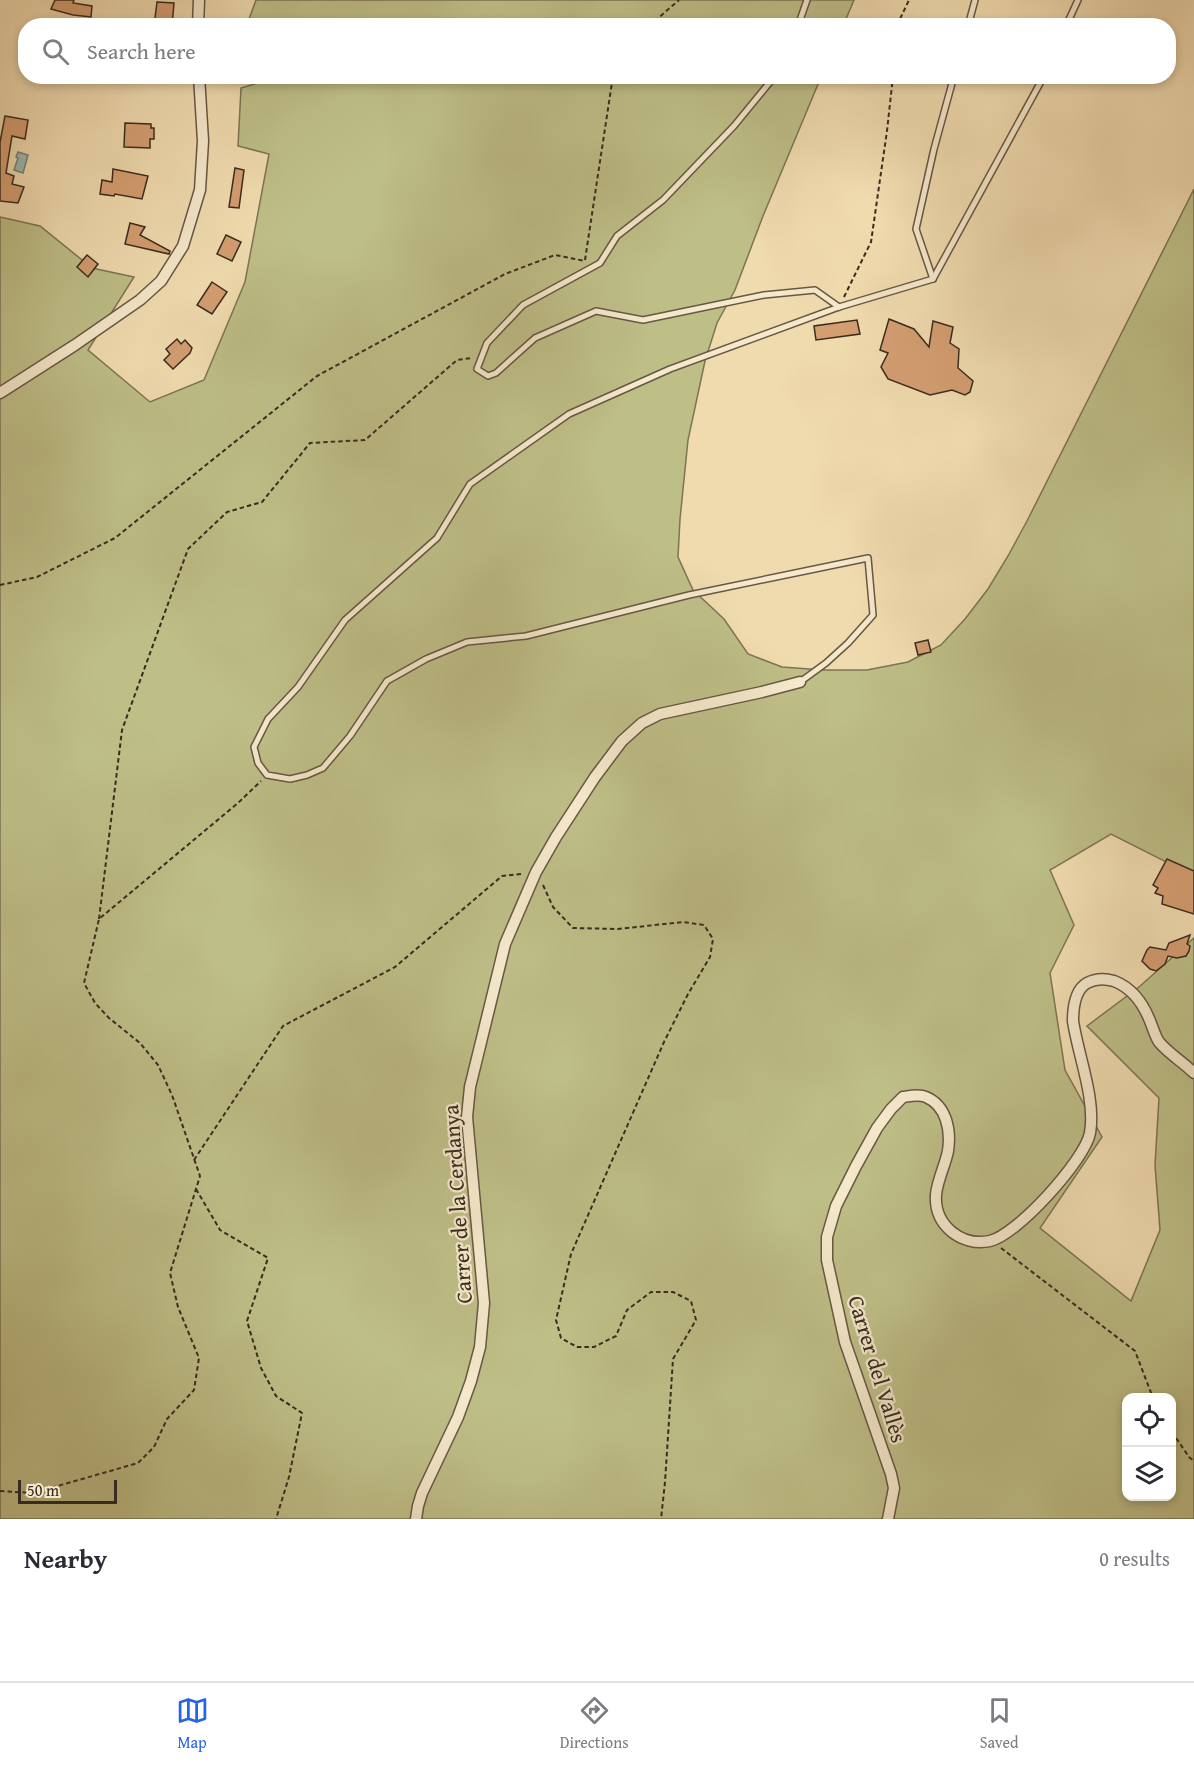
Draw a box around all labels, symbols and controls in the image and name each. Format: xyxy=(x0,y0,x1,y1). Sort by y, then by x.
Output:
search box xyxy=(18,18,1176,84)
icon: search xyxy=(39,35,72,68)
text: Search here xyxy=(87,35,196,67)
street label: Carrer de la Cerdanya xyxy=(434,1103,480,1305)
street label: Carrer del Vallès xyxy=(840,1291,916,1447)
map controls xyxy=(1122,1393,1176,1501)
button: locate xyxy=(1122,1393,1176,1447)
button: layers xyxy=(1122,1447,1176,1501)
scale bar xyxy=(18,1477,117,1504)
text: 50 m xyxy=(27,1478,59,1502)
text: Nearby xyxy=(24,1539,107,1578)
text: 0 results xyxy=(1099,1544,1170,1573)
tab: Map xyxy=(176,1694,209,1754)
tab: Directions xyxy=(560,1694,629,1754)
tab: Saved xyxy=(980,1694,1018,1754)

